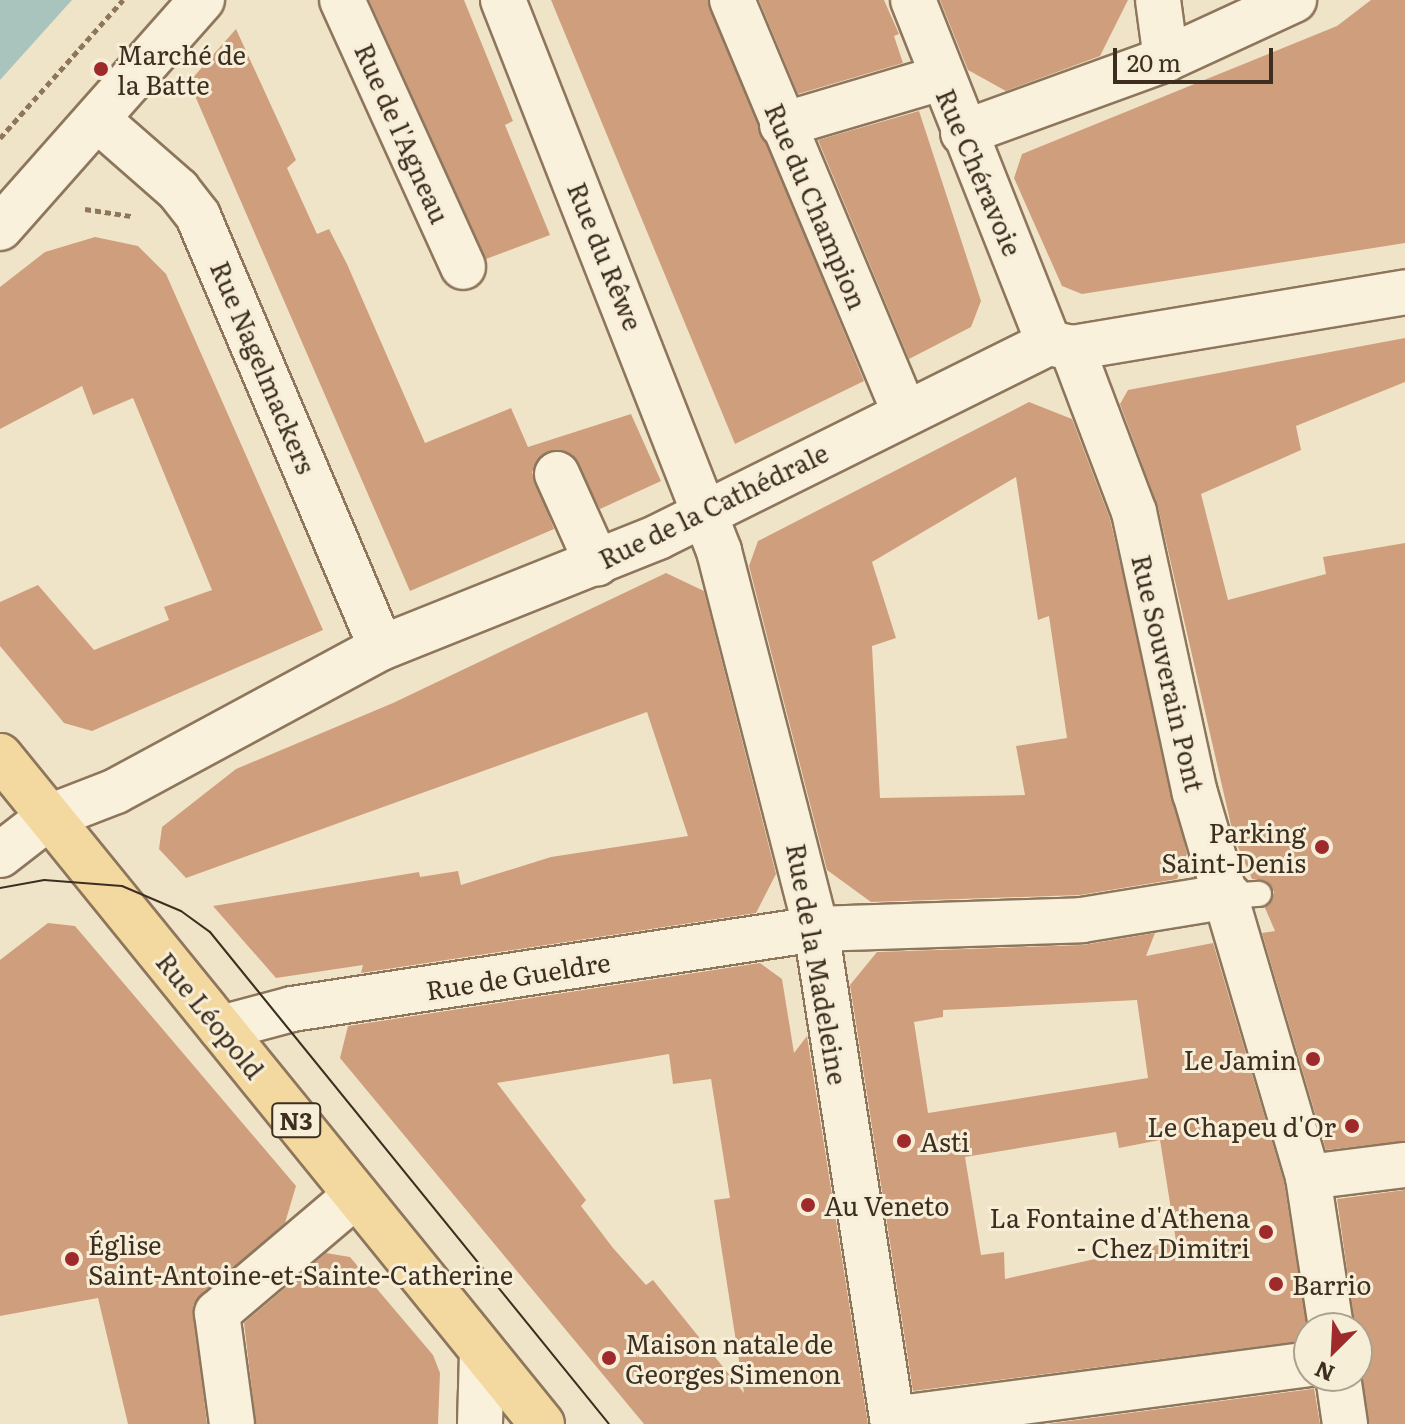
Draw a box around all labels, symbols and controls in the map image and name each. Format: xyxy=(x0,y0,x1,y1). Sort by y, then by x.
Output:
scale bar xyxy=(1117,32,1277,82)
place label: Marché de la Batte xyxy=(117,38,246,100)
street label: Rue de l'Agneau xyxy=(349,38,457,228)
text: 20 m xyxy=(1127,44,1181,79)
marker: Marché de la Batte xyxy=(92,60,110,78)
street label: Rue Chéravoie xyxy=(931,84,1029,260)
street label: Rue du Champion xyxy=(760,98,874,314)
street label: Rue du Rêwe xyxy=(562,177,650,335)
street label: Rue Nagelmackers xyxy=(205,256,323,478)
street label: Rue de la Cathédrale xyxy=(593,436,833,574)
street label: Rue Souverain Pont xyxy=(1127,552,1211,794)
place label: Parking Saint-Denis xyxy=(1161,816,1306,878)
marker: Parking Saint-Denis xyxy=(1313,838,1331,856)
street label: Rue de la Madeleine xyxy=(781,841,855,1087)
street label: Rue de Gueldre xyxy=(424,945,612,1005)
street label: Rue Léopold xyxy=(151,946,271,1084)
place label: Le Jamin xyxy=(1183,1043,1297,1075)
marker: Le Jamin xyxy=(1304,1050,1322,1068)
road number: N3 xyxy=(270,1100,322,1140)
place label: Le Chapeu d'Or xyxy=(1147,1110,1336,1142)
marker: Le Chapeu d'Or xyxy=(1343,1117,1361,1135)
place label: Asti xyxy=(920,1125,970,1157)
marker: Asti xyxy=(895,1132,913,1150)
place label: Au Veneto xyxy=(824,1189,949,1221)
marker: Au Veneto xyxy=(799,1196,817,1214)
place label: La Fontaine d'Athena - Chez Dimitri xyxy=(990,1201,1250,1262)
marker: La Fontaine d'Athena - Chez Dimitri xyxy=(1257,1223,1275,1241)
place label: Église Saint-Antoine-et-Sainte-Catherine xyxy=(88,1228,513,1290)
marker: Église Saint-Antoine-et-Sainte-Catherine xyxy=(63,1250,81,1268)
place label: Barrio xyxy=(1292,1268,1371,1300)
marker: Barrio xyxy=(1267,1275,1285,1293)
north arrow xyxy=(1293,1312,1373,1392)
place label: Maison natale de Georges Simenon xyxy=(625,1327,841,1388)
marker: Maison natale de Georges Simenon xyxy=(600,1349,618,1367)
text: N xyxy=(1309,1354,1339,1391)

